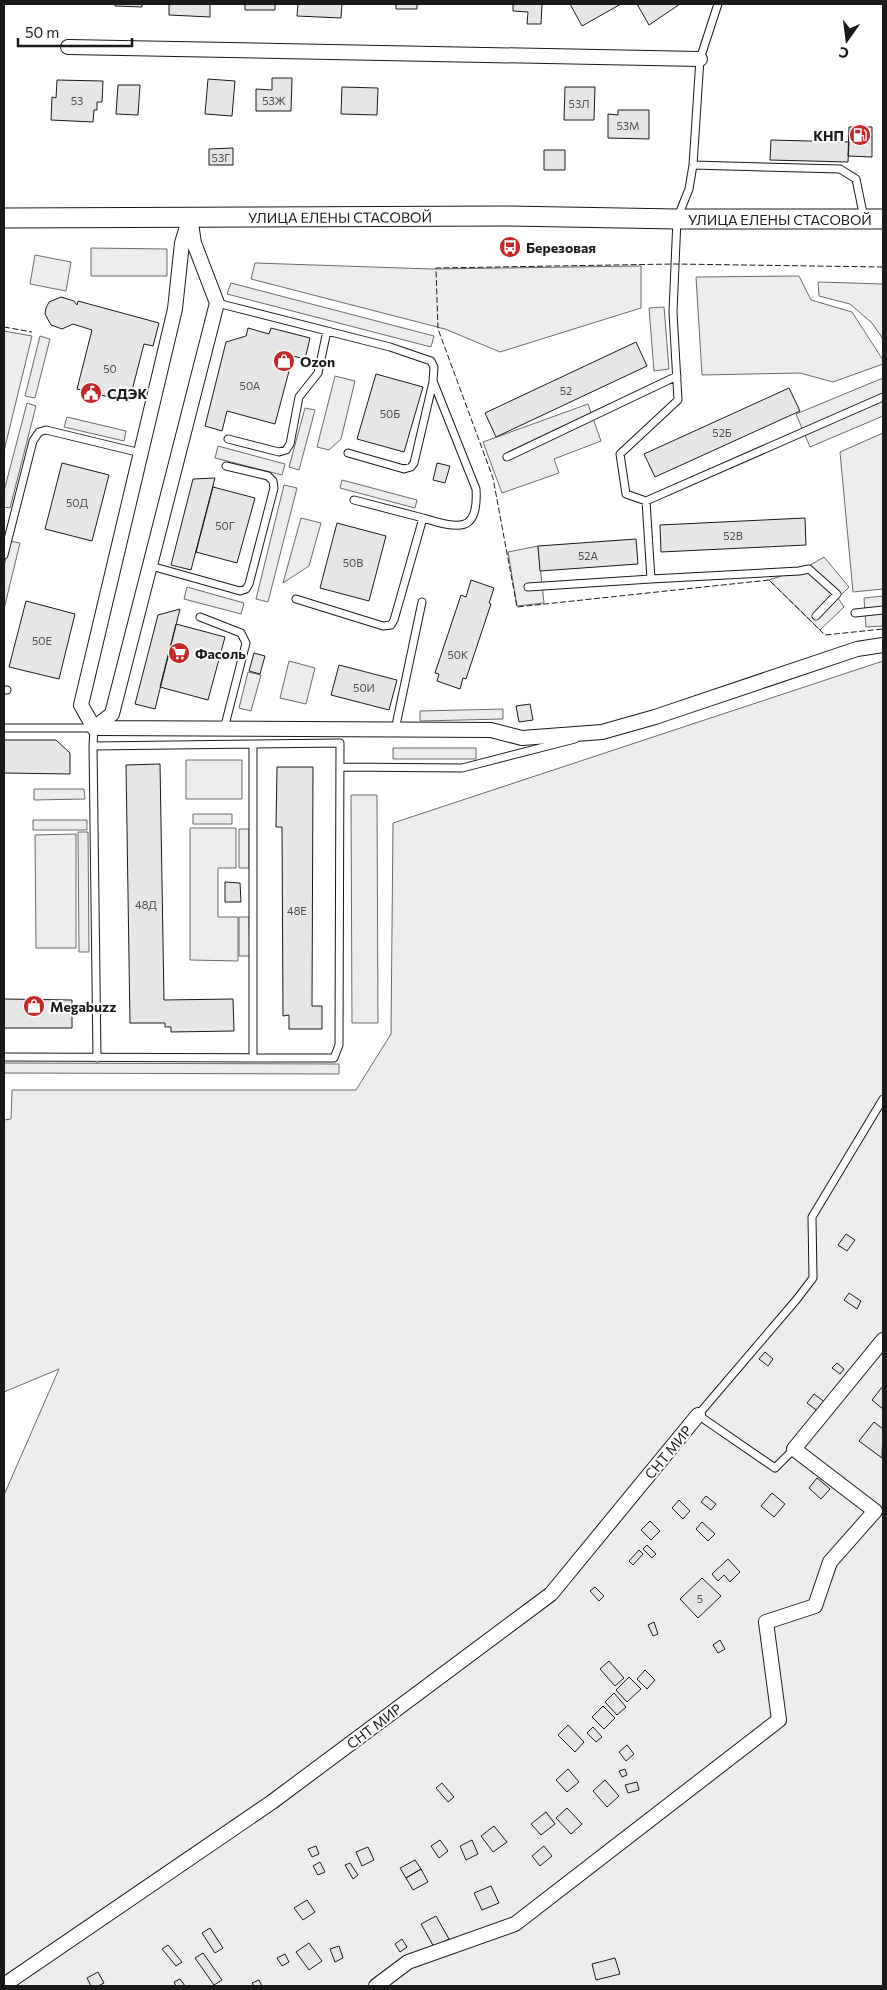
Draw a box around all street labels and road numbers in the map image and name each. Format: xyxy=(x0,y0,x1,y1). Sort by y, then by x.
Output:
street label: УЛИЦА ЕЛЕНЫ СТАСОВОЙ xyxy=(248,208,432,226)
street label: УЛИЦА ЕЛЕНЫ СТАСОВОЙ xyxy=(688,211,872,228)
street label: СНТ МИР xyxy=(641,1422,695,1482)
street label: СНТ МИР xyxy=(343,1700,405,1752)

